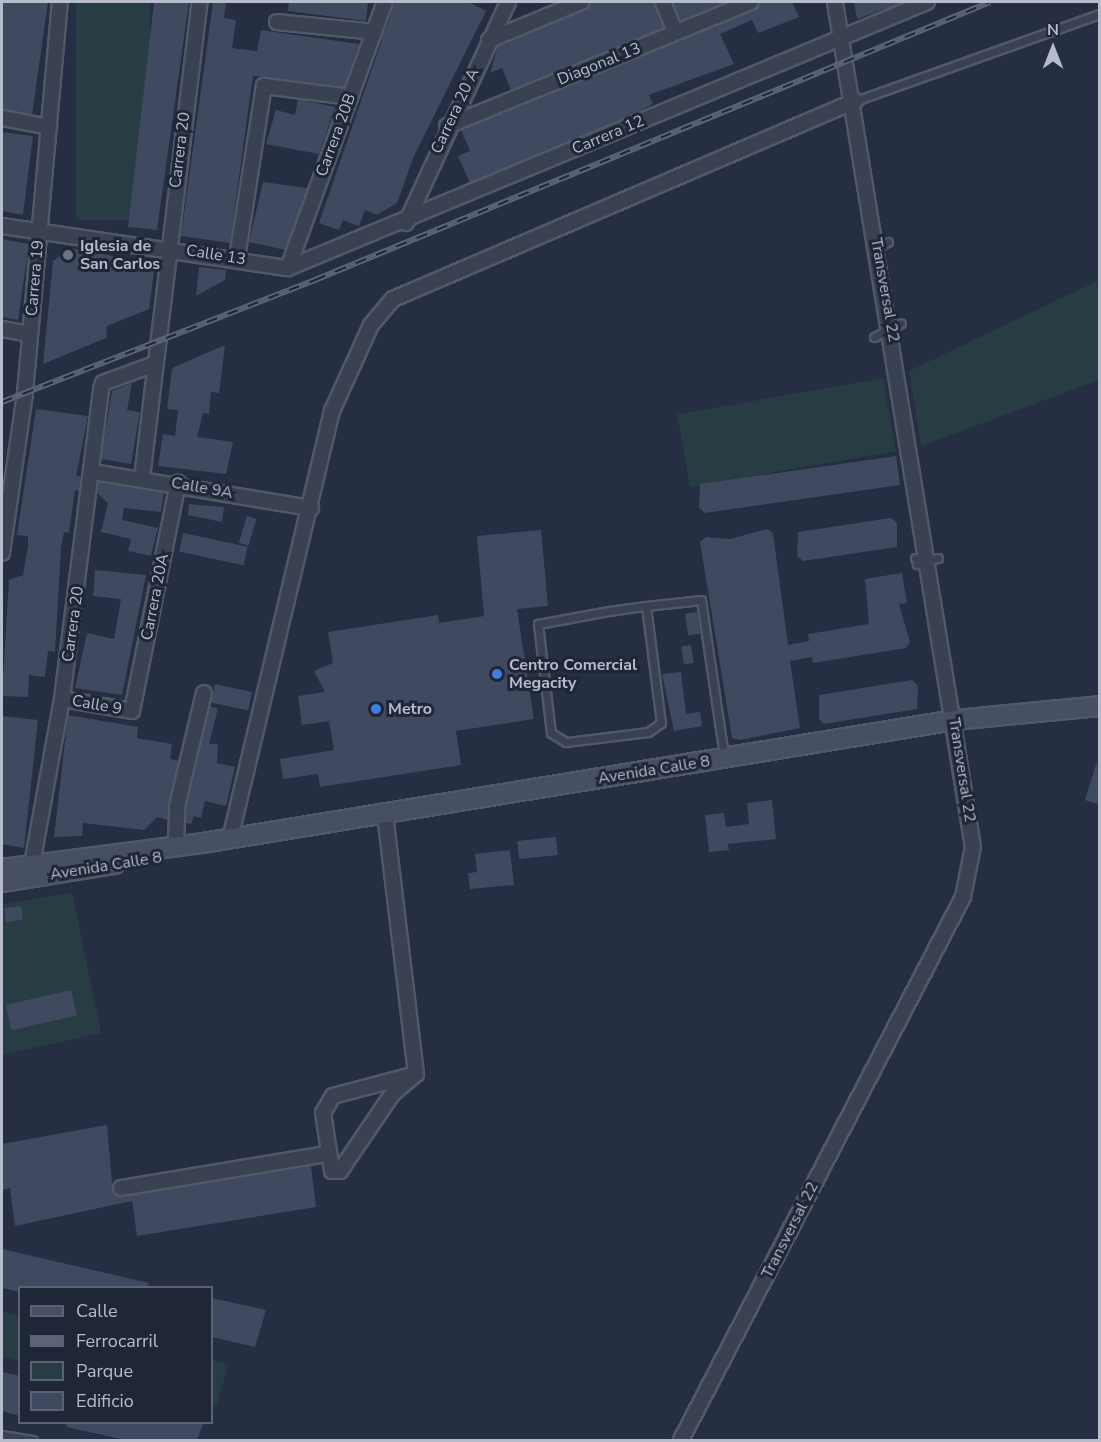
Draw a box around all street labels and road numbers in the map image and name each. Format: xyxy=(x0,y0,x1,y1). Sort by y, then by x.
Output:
street label: Diagonal 13 xyxy=(555,39,643,89)
street label: Carrera 20 A xyxy=(427,65,483,157)
street label: Carrera 20B xyxy=(312,91,360,179)
street label: Carrera 20 xyxy=(166,111,194,189)
street label: Carrera 12 xyxy=(569,111,647,159)
street label: Transversal 22 xyxy=(866,236,904,344)
street label: Carrera 19 xyxy=(22,239,48,317)
street label: Calle 13 xyxy=(185,241,247,269)
street label: Calle 9A xyxy=(170,473,234,503)
street label: Carrera 20A xyxy=(137,552,173,642)
street label: Carrera 20 xyxy=(58,585,88,663)
street label: Calle 9 xyxy=(70,691,124,719)
street label: Transversal 22 xyxy=(944,716,980,824)
street label: Avenida Calle 8 xyxy=(597,752,711,788)
street label: Avenida Calle 8 xyxy=(49,848,163,884)
street label: Transversal 22 xyxy=(757,1179,823,1281)

